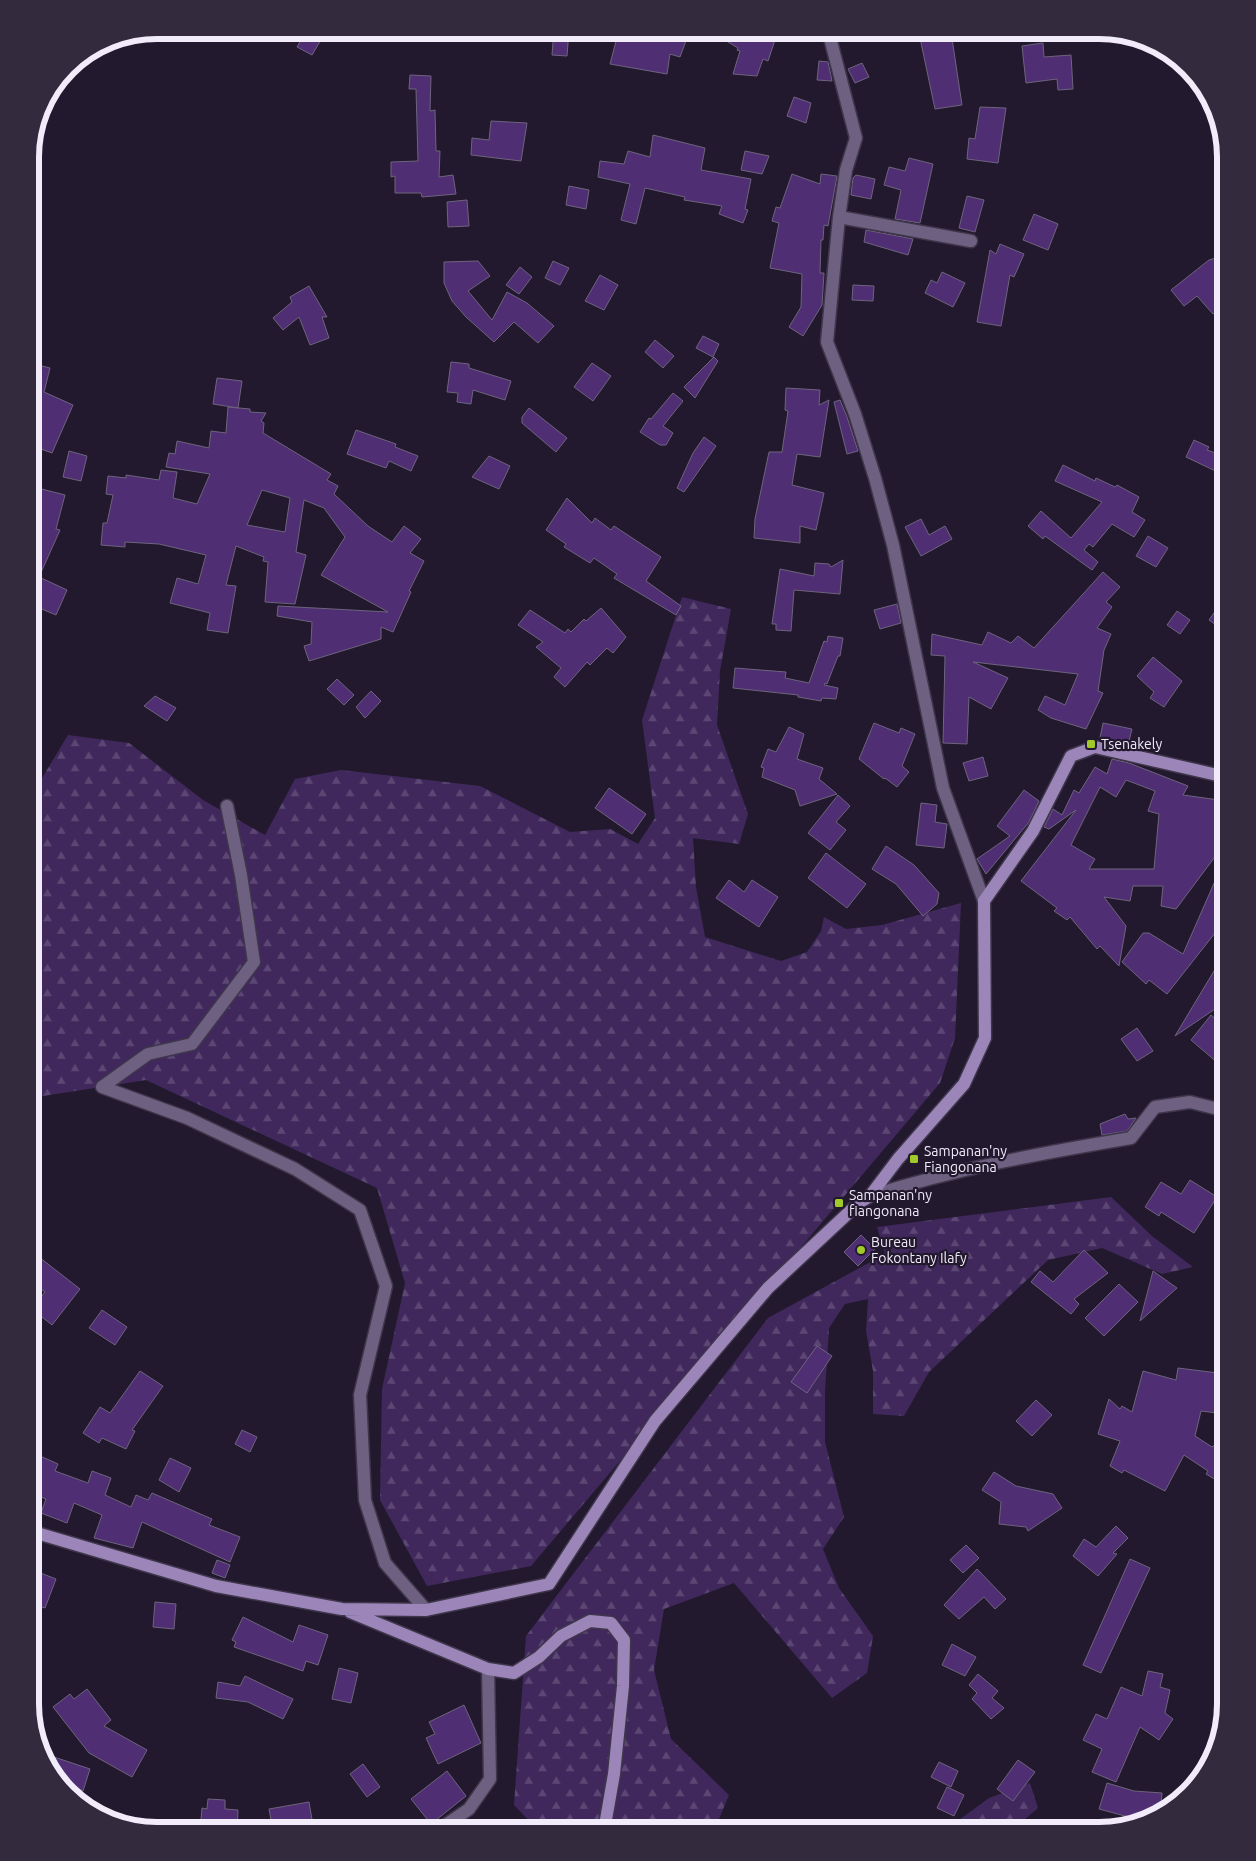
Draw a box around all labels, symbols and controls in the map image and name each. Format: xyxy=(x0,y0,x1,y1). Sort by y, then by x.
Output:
place label: Tsenakely xyxy=(1101,736,1162,752)
marker: Tsenakely xyxy=(1085,738,1097,750)
place label: Sampanan'ny Fiangonana xyxy=(924,1143,1007,1175)
marker: Sampanan'ny Fiangonana xyxy=(908,1153,920,1165)
place label: Sampanan'ny fiangonana xyxy=(849,1187,932,1219)
marker: Sampanan'ny fiangonana xyxy=(833,1197,845,1209)
place label: Bureau Fokontany Ilafy xyxy=(871,1234,967,1266)
marker: Bureau Fokontany Ilafy xyxy=(855,1244,867,1256)

